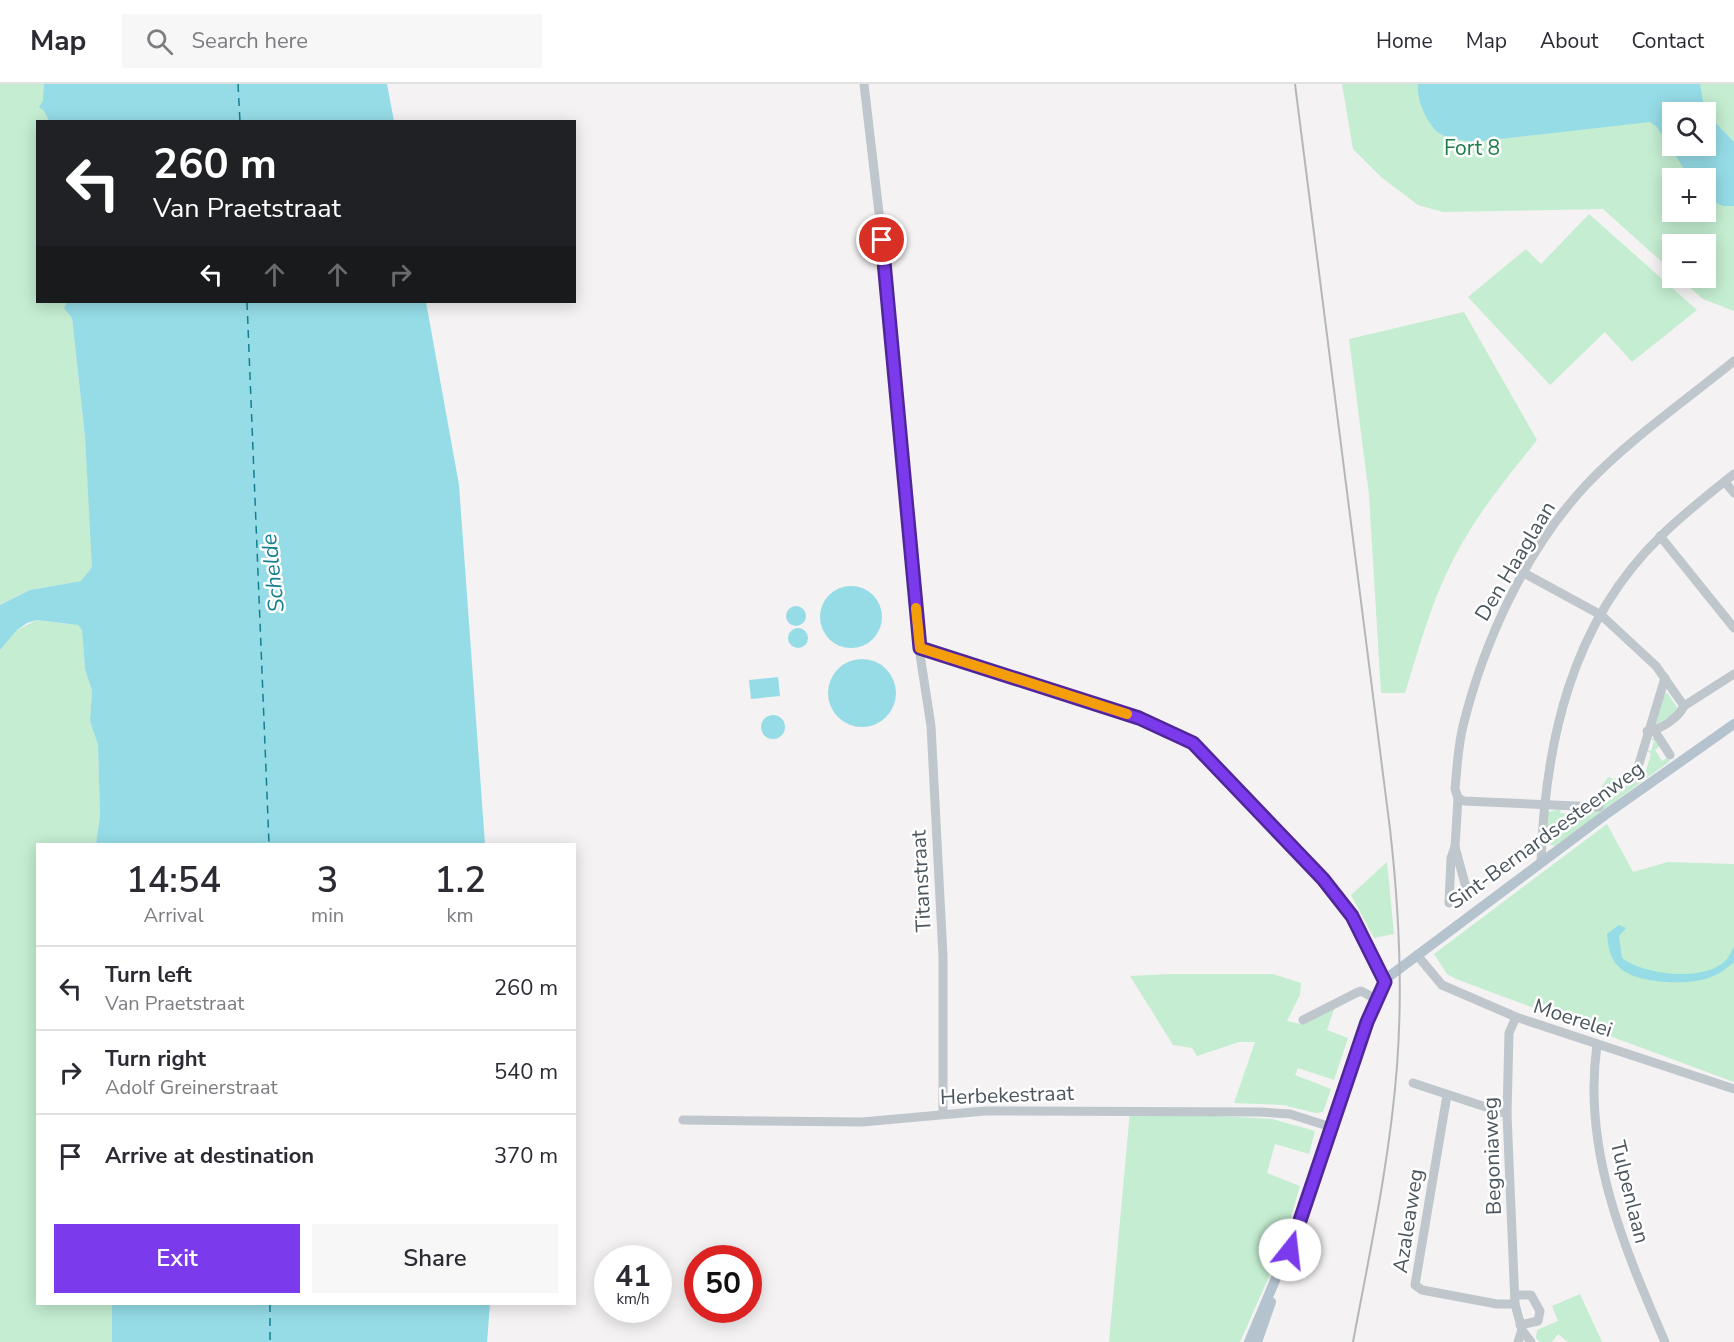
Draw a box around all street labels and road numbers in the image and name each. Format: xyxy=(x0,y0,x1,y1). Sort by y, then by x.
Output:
street label: Den Haaglaan xyxy=(1468,496,1562,626)
street label: Sint-Bernardsesteenweg xyxy=(1443,755,1649,915)
street label: Titanstraat xyxy=(904,829,938,933)
street label: Moerelei xyxy=(1530,992,1616,1044)
street label: Herbekestraat xyxy=(940,1079,1075,1111)
street label: Begoniaweg xyxy=(1476,1096,1508,1216)
street label: Tulpenlaan xyxy=(1604,1138,1656,1246)
street label: Azaleaweg xyxy=(1386,1167,1430,1275)

